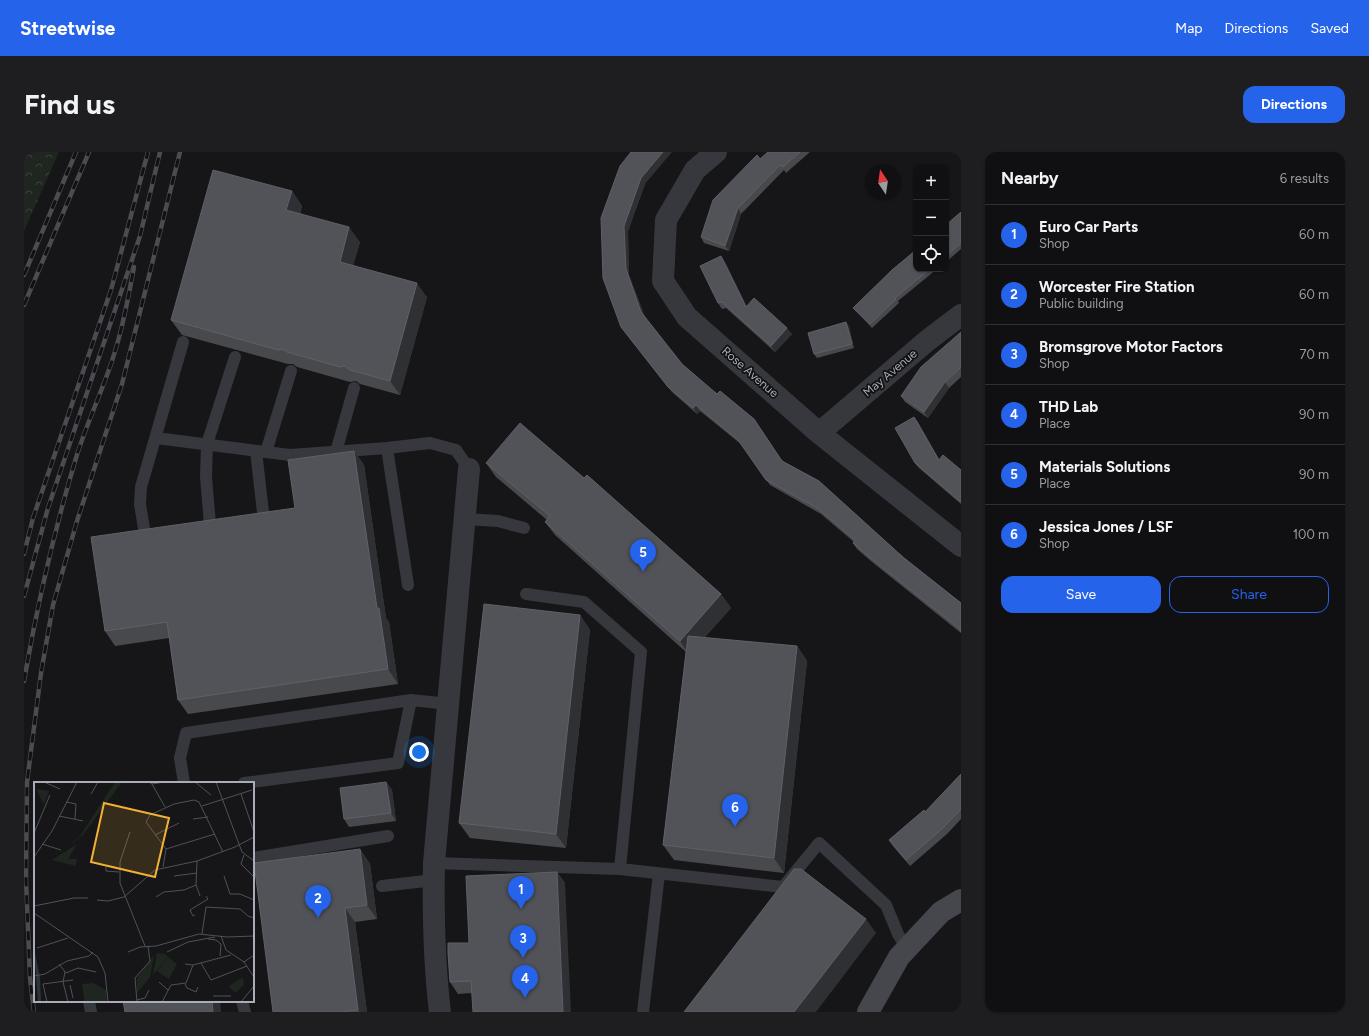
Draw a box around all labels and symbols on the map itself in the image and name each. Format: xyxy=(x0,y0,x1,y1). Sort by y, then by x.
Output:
north arrow xyxy=(865,164,901,200)
street label: Rose Avenue xyxy=(719,344,781,401)
street label: May Avenue xyxy=(860,346,920,400)
pin: 5 xyxy=(630,539,656,572)
your location xyxy=(409,742,429,762)
inset map xyxy=(34,782,254,1002)
pin: 6 xyxy=(722,794,748,827)
pin: 1 xyxy=(508,876,534,909)
pin: 2 xyxy=(305,885,331,918)
pin: 3 xyxy=(510,925,536,958)
pin: 4 xyxy=(512,965,538,998)

